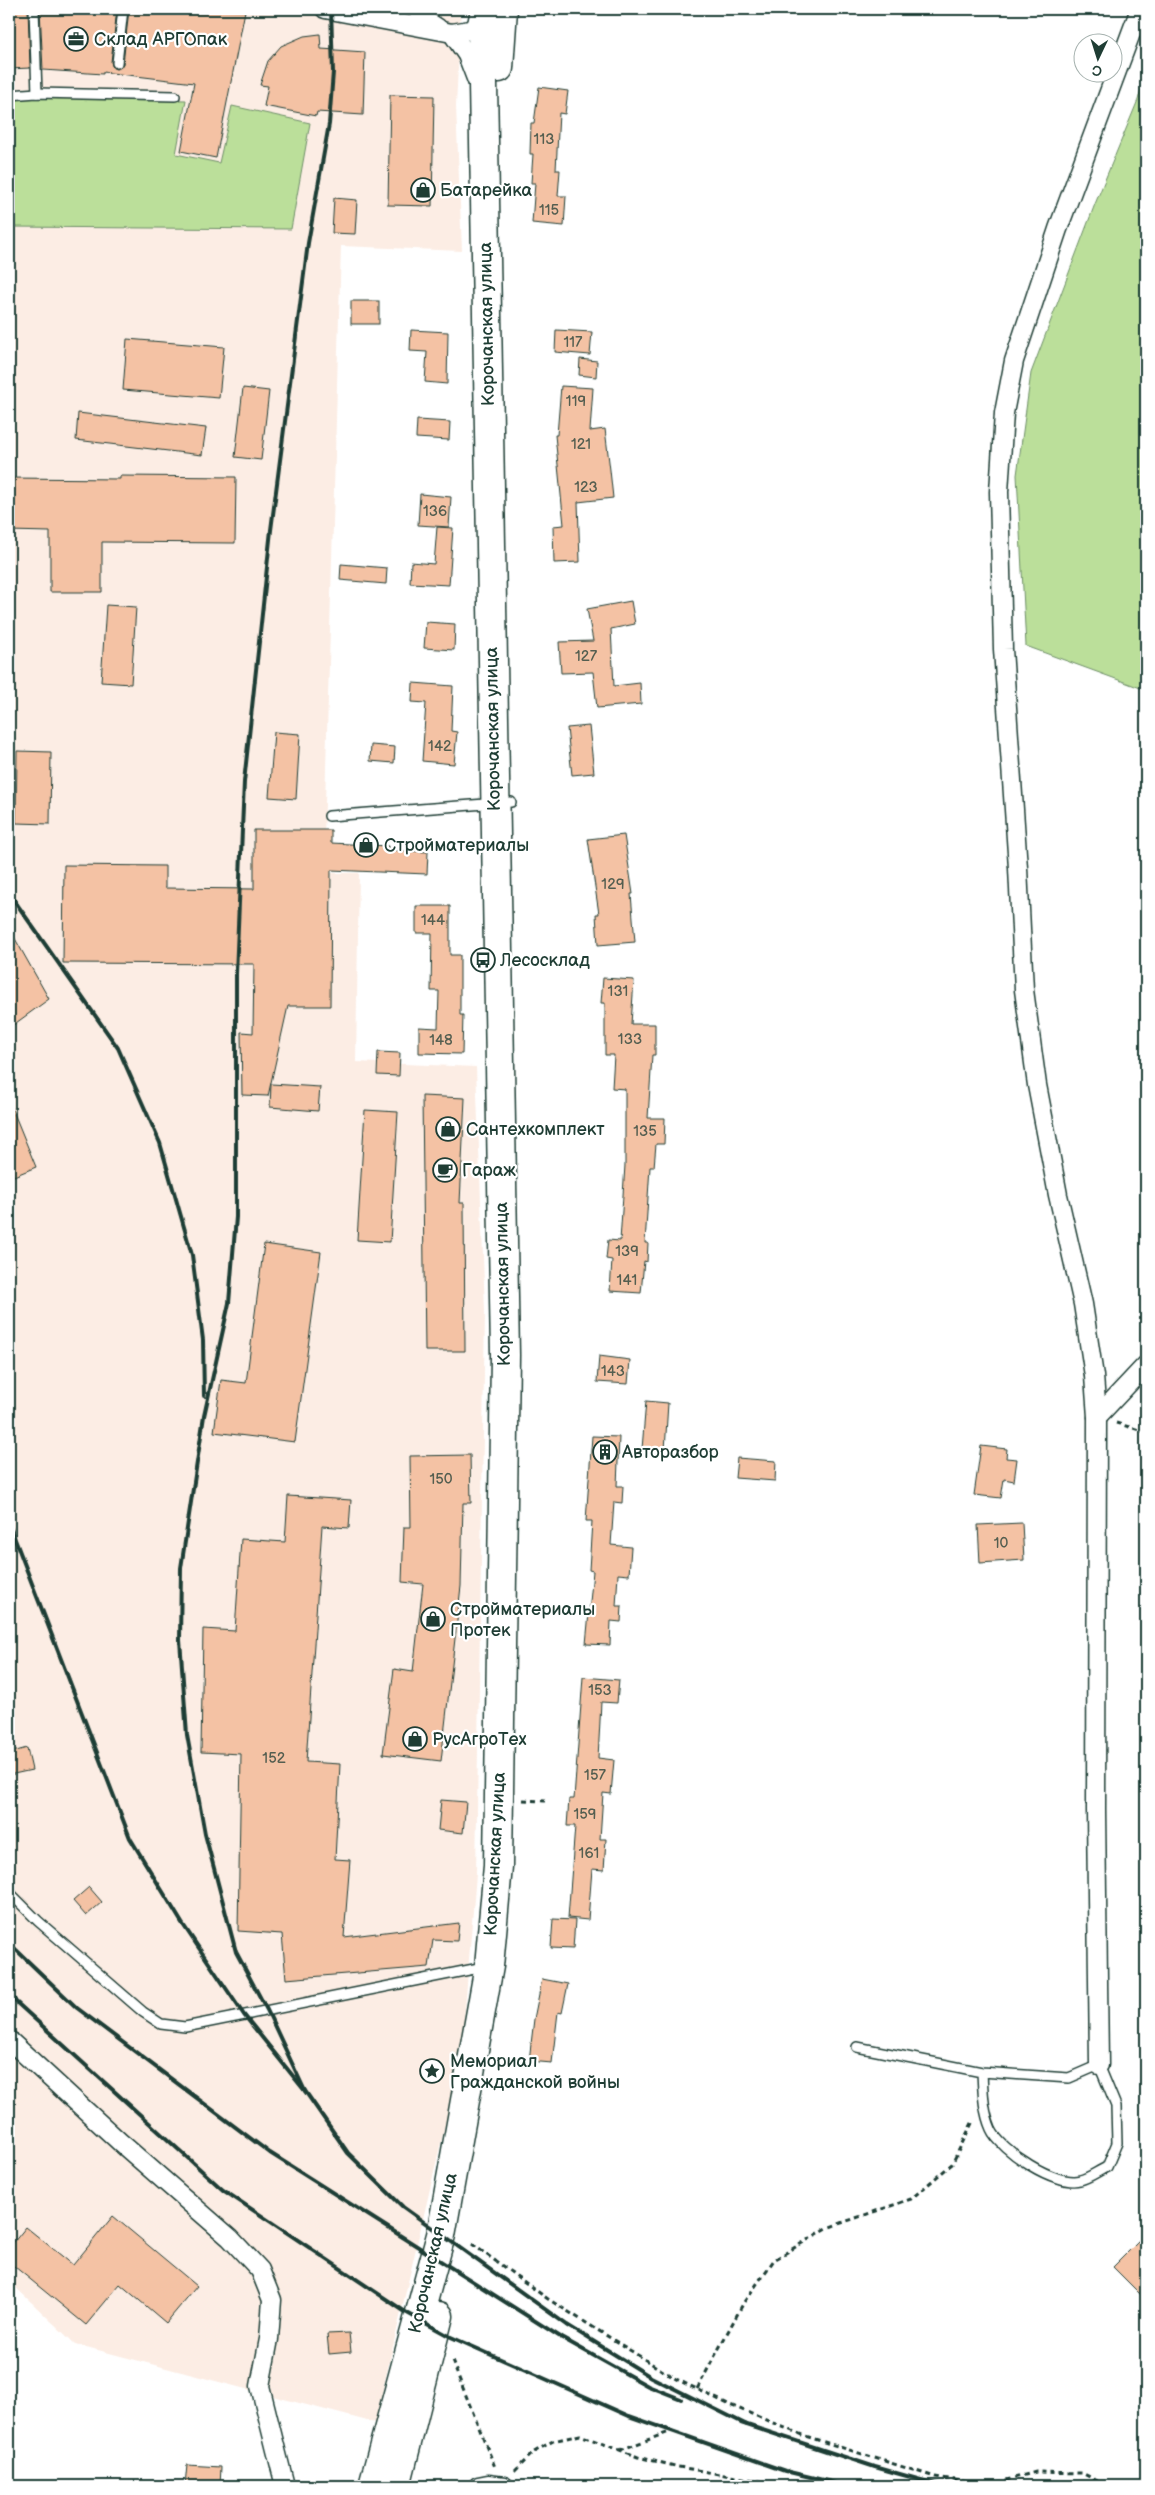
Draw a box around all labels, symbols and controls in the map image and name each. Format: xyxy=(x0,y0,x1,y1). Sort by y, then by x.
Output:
office icon: Склад АРГОпак xyxy=(63,26,89,52)
place label: Склад АРГОпак xyxy=(94,29,228,50)
north arrow xyxy=(1072,32,1122,82)
text: С xyxy=(1091,62,1103,79)
house number: 113 xyxy=(534,130,554,149)
shop icon: Батарейка xyxy=(410,177,436,203)
place label: Батарейка xyxy=(440,180,532,201)
house number: 115 xyxy=(539,201,559,220)
street label: Корочанская улица xyxy=(475,241,499,406)
house number: 117 xyxy=(564,333,583,352)
house number: 119 xyxy=(566,392,586,411)
house number: 121 xyxy=(571,435,591,454)
house number: 123 xyxy=(574,478,598,497)
house number: 136 xyxy=(423,502,447,521)
street label: Корочанская улица xyxy=(481,646,505,811)
house number: 127 xyxy=(575,647,598,666)
house number: 142 xyxy=(428,737,452,756)
shop icon: Стройматериалы xyxy=(353,832,379,858)
place label: Стройматериалы xyxy=(384,835,529,856)
house number: 129 xyxy=(601,875,625,894)
house number: 144 xyxy=(421,911,445,930)
bus stop icon: Лесосклад xyxy=(470,947,496,973)
place label: Лесосклад xyxy=(499,950,590,971)
house number: 131 xyxy=(608,982,628,1001)
house number: 133 xyxy=(618,1030,642,1049)
house number: 148 xyxy=(429,1031,453,1050)
shop icon: Сантехкомплект xyxy=(435,1116,461,1142)
place label: Сантехкомплект xyxy=(466,1119,605,1140)
house number: 135 xyxy=(633,1122,657,1141)
cafe icon: Гараж xyxy=(432,1157,458,1183)
place label: Гараж xyxy=(462,1160,516,1181)
street label: Корочанская улица xyxy=(491,1201,515,1366)
house number: 139 xyxy=(615,1242,639,1261)
house number: 141 xyxy=(617,1271,637,1290)
house number: 143 xyxy=(601,1362,625,1381)
building icon: Авторазбор xyxy=(592,1439,618,1465)
place label: Авторазбор xyxy=(621,1442,719,1463)
house number: 150 xyxy=(429,1470,453,1489)
house number: 10 xyxy=(994,1534,1008,1553)
place label: Стройматериалы Протек xyxy=(450,1599,595,1641)
shop icon: Стройматериалы Протек xyxy=(420,1606,446,1632)
house number: 153 xyxy=(588,1681,612,1700)
shop icon: РусАгроТех xyxy=(402,1726,428,1752)
place label: РусАгроТех xyxy=(432,1729,527,1750)
house number: 152 xyxy=(262,1749,286,1768)
house number: 157 xyxy=(584,1766,607,1785)
street label: Корочанская улица xyxy=(480,1771,510,1936)
house number: 159 xyxy=(573,1805,597,1824)
house number: 161 xyxy=(579,1844,599,1863)
place label: Мемориал Гражданской войны xyxy=(450,2051,620,2093)
place icon: Мемориал Гражданской войны xyxy=(419,2058,445,2084)
street label: Корочанская улица xyxy=(404,2170,462,2335)

